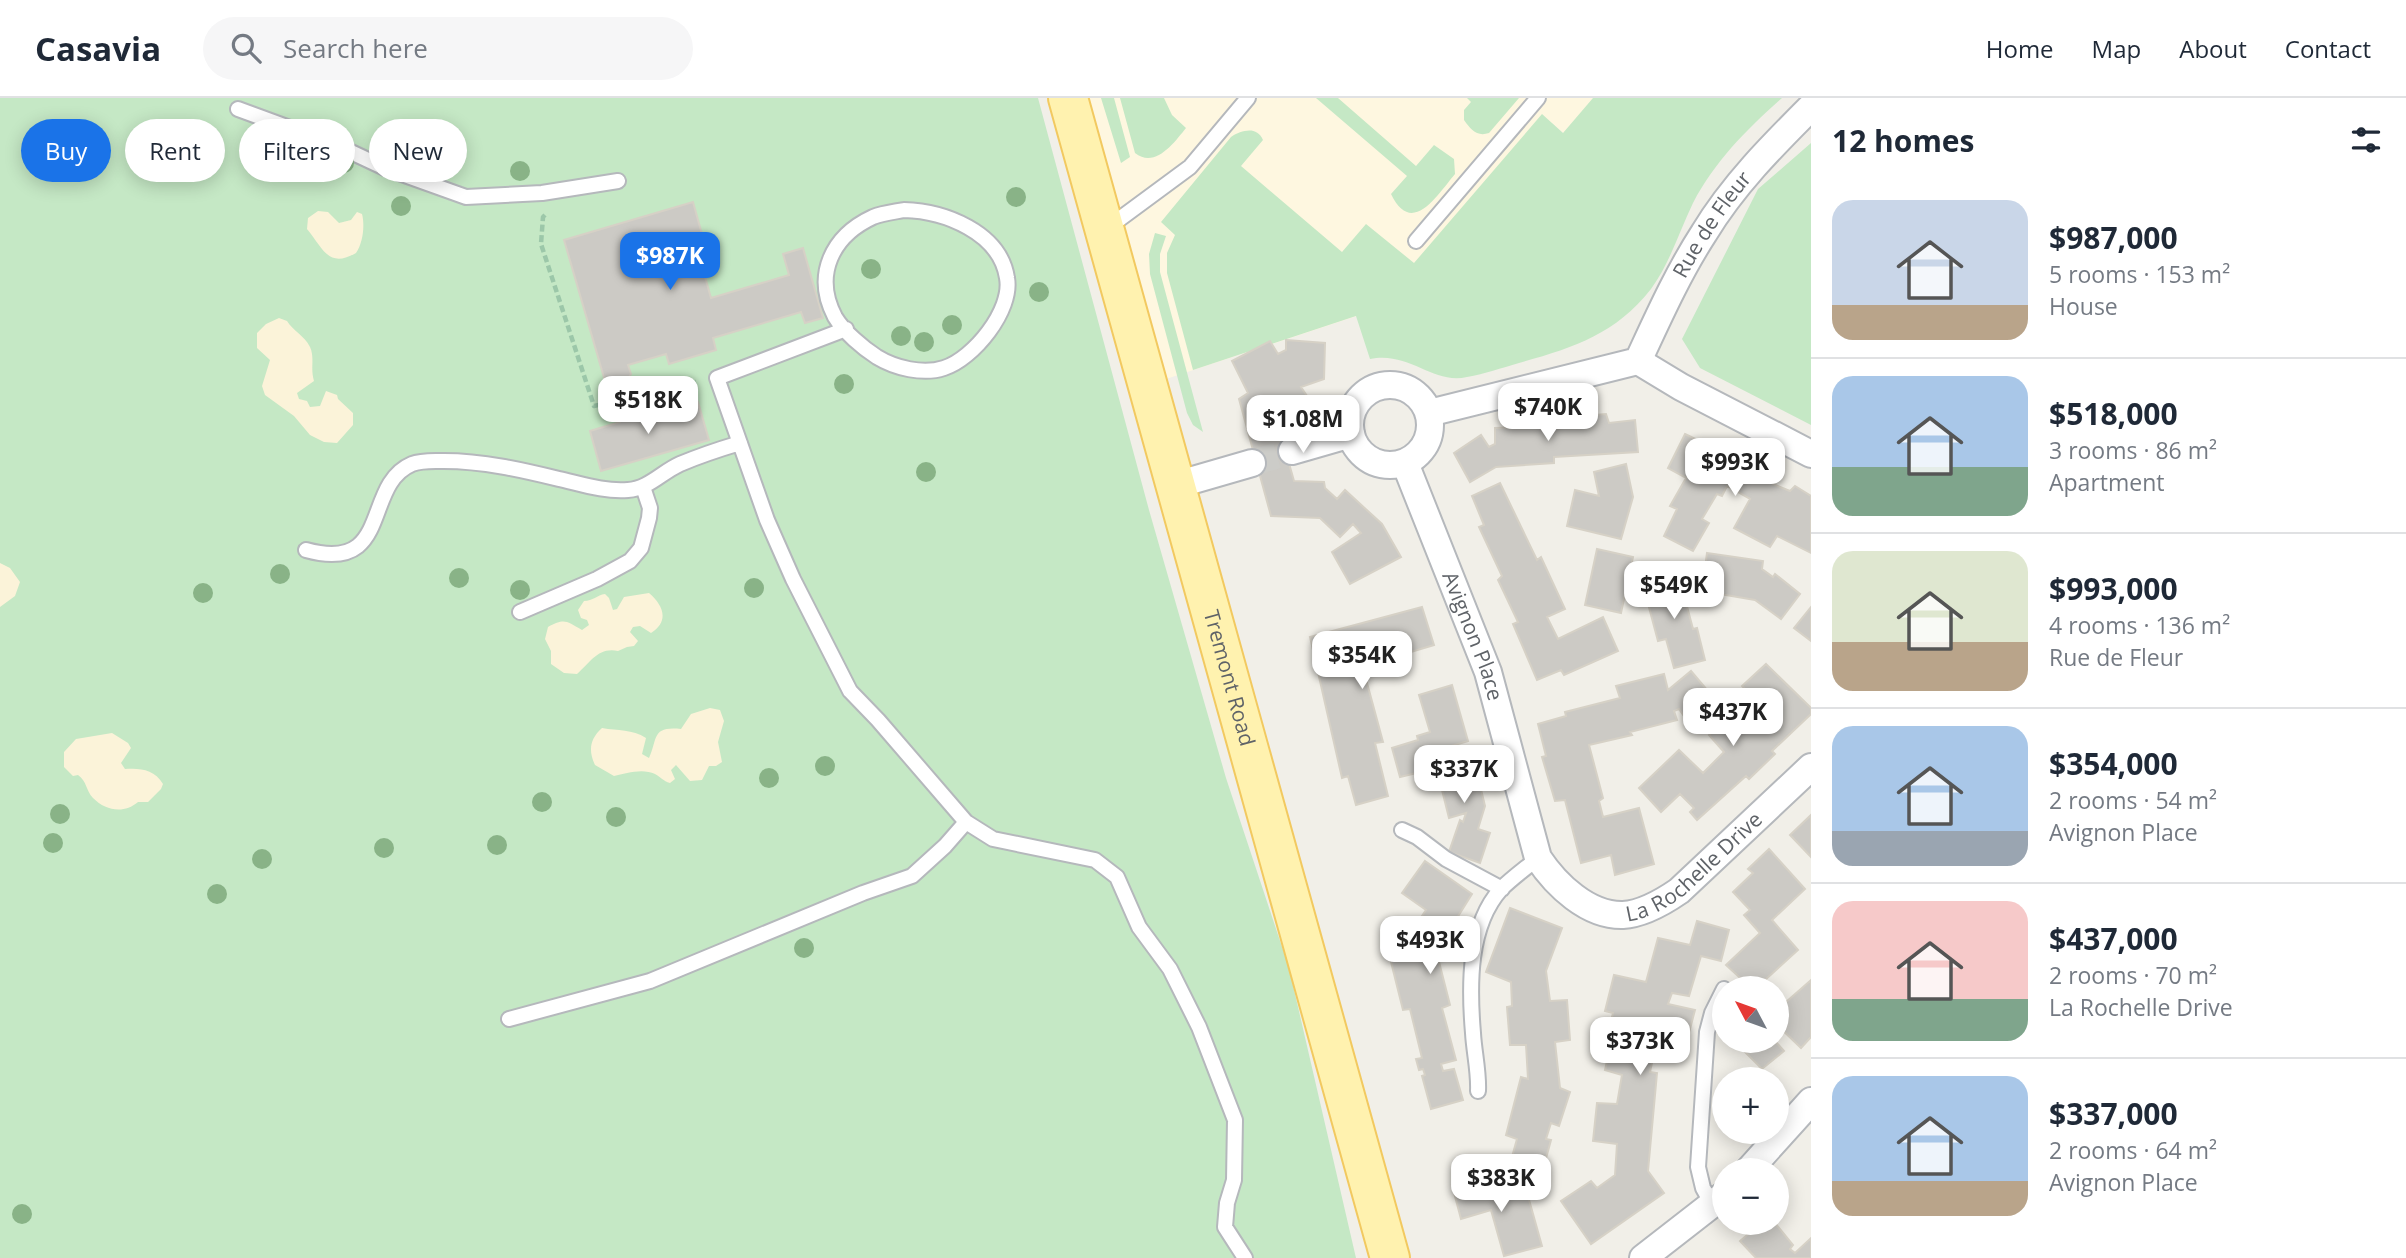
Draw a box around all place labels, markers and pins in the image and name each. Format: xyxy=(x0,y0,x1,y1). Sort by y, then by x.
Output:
pin: $987K xyxy=(621,232,719,292)
pin: $518K xyxy=(599,376,697,436)
pin: $740K xyxy=(1499,384,1597,443)
pin: $1.08M xyxy=(1246,396,1360,455)
pin: $993K xyxy=(1686,438,1784,498)
pin: $549K xyxy=(1625,561,1723,621)
pin: $354K xyxy=(1313,632,1411,691)
pin: $437K xyxy=(1684,688,1782,748)
pin: $337K xyxy=(1415,746,1513,805)
pin: $493K xyxy=(1381,916,1479,976)
pin: $373K xyxy=(1591,1018,1689,1077)
pin: $383K xyxy=(1452,1154,1550,1214)

